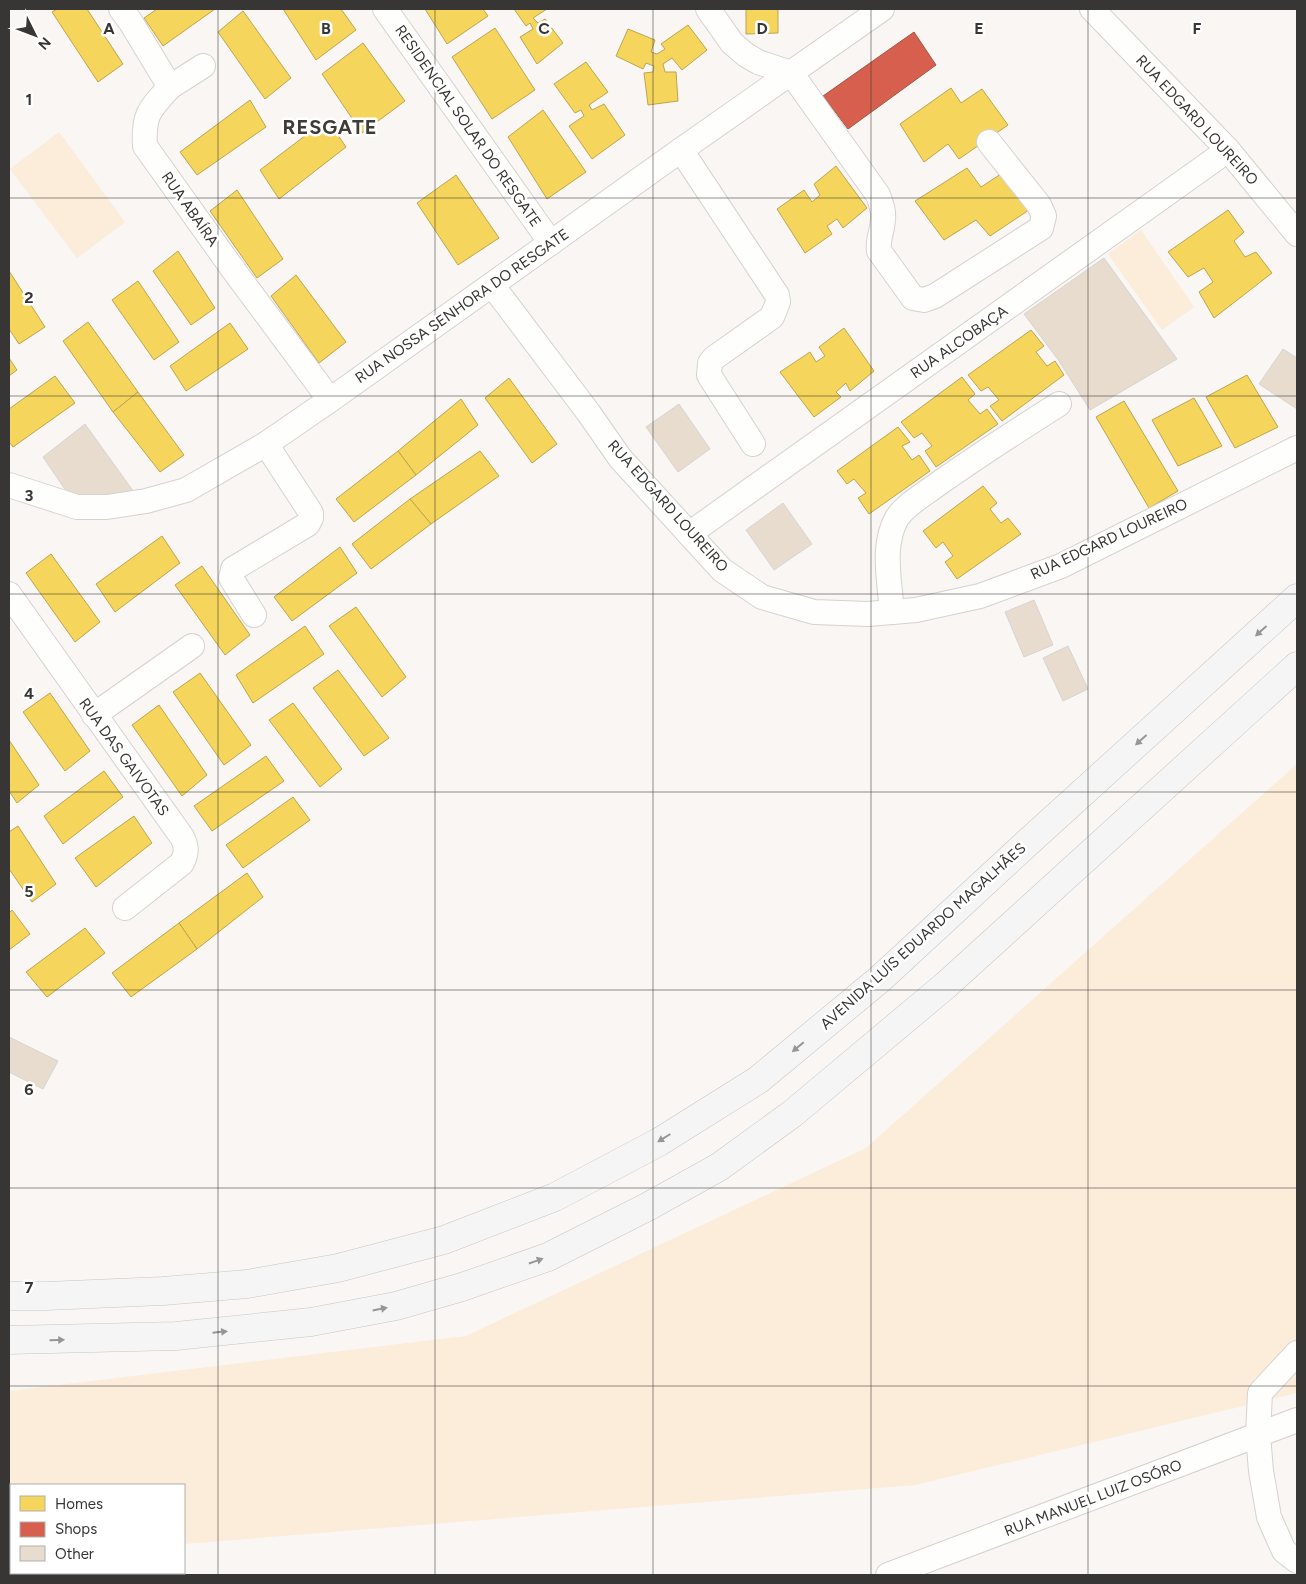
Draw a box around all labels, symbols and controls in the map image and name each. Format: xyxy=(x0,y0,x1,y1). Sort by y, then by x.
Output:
north arrow xyxy=(10,10,60,60)
text: A xyxy=(103,19,115,38)
text: B xyxy=(321,19,331,38)
text: D xyxy=(756,19,768,38)
text: E xyxy=(974,19,984,38)
text: F xyxy=(1193,19,1202,38)
street label: RESIDENCIAL SOLAR DO RESGATE xyxy=(391,22,545,230)
text: N xyxy=(34,34,54,53)
street label: RUA EDGARD LOUREIRO xyxy=(1132,51,1262,189)
text: 1 xyxy=(26,90,32,109)
district label: RESGATE xyxy=(283,115,377,139)
street label: RUA ABAÍRA xyxy=(158,168,222,250)
street label: RUA NOSSA SENHORA DO RESGATE xyxy=(352,225,572,387)
text: 2 xyxy=(24,288,34,307)
street label: RUA ALCOBAÇA xyxy=(907,302,1011,382)
street label: RUA EDGARD LOUREIRO xyxy=(604,436,732,576)
text: 3 xyxy=(25,486,34,505)
street label: RUA EDGARD LOUREIRO xyxy=(1028,495,1190,583)
one-way arrow xyxy=(1255,625,1268,636)
text: 4 xyxy=(24,684,34,703)
street label: RUA DAS GAIVOTAS xyxy=(75,695,173,819)
one-way arrow xyxy=(1135,734,1147,746)
street label: AVENIDA LUÍS EDUARDO MAGALHÃES xyxy=(817,839,1029,1033)
text: 5 xyxy=(24,882,34,901)
one-way arrow xyxy=(792,1041,805,1052)
text: 6 xyxy=(24,1080,34,1099)
one-way arrow xyxy=(658,1134,671,1143)
one-way arrow xyxy=(528,1257,543,1264)
text: 7 xyxy=(25,1278,34,1297)
one-way arrow xyxy=(373,1305,389,1313)
one-way arrow xyxy=(212,1328,228,1336)
one-way arrow xyxy=(50,1335,66,1343)
street label: RUA MANUEL LUIZ OSÓRO xyxy=(1002,1456,1184,1540)
legend xyxy=(10,1484,185,1574)
text: Homes xyxy=(55,1495,103,1513)
text: Shops xyxy=(55,1520,97,1538)
text: Other xyxy=(55,1545,94,1563)

